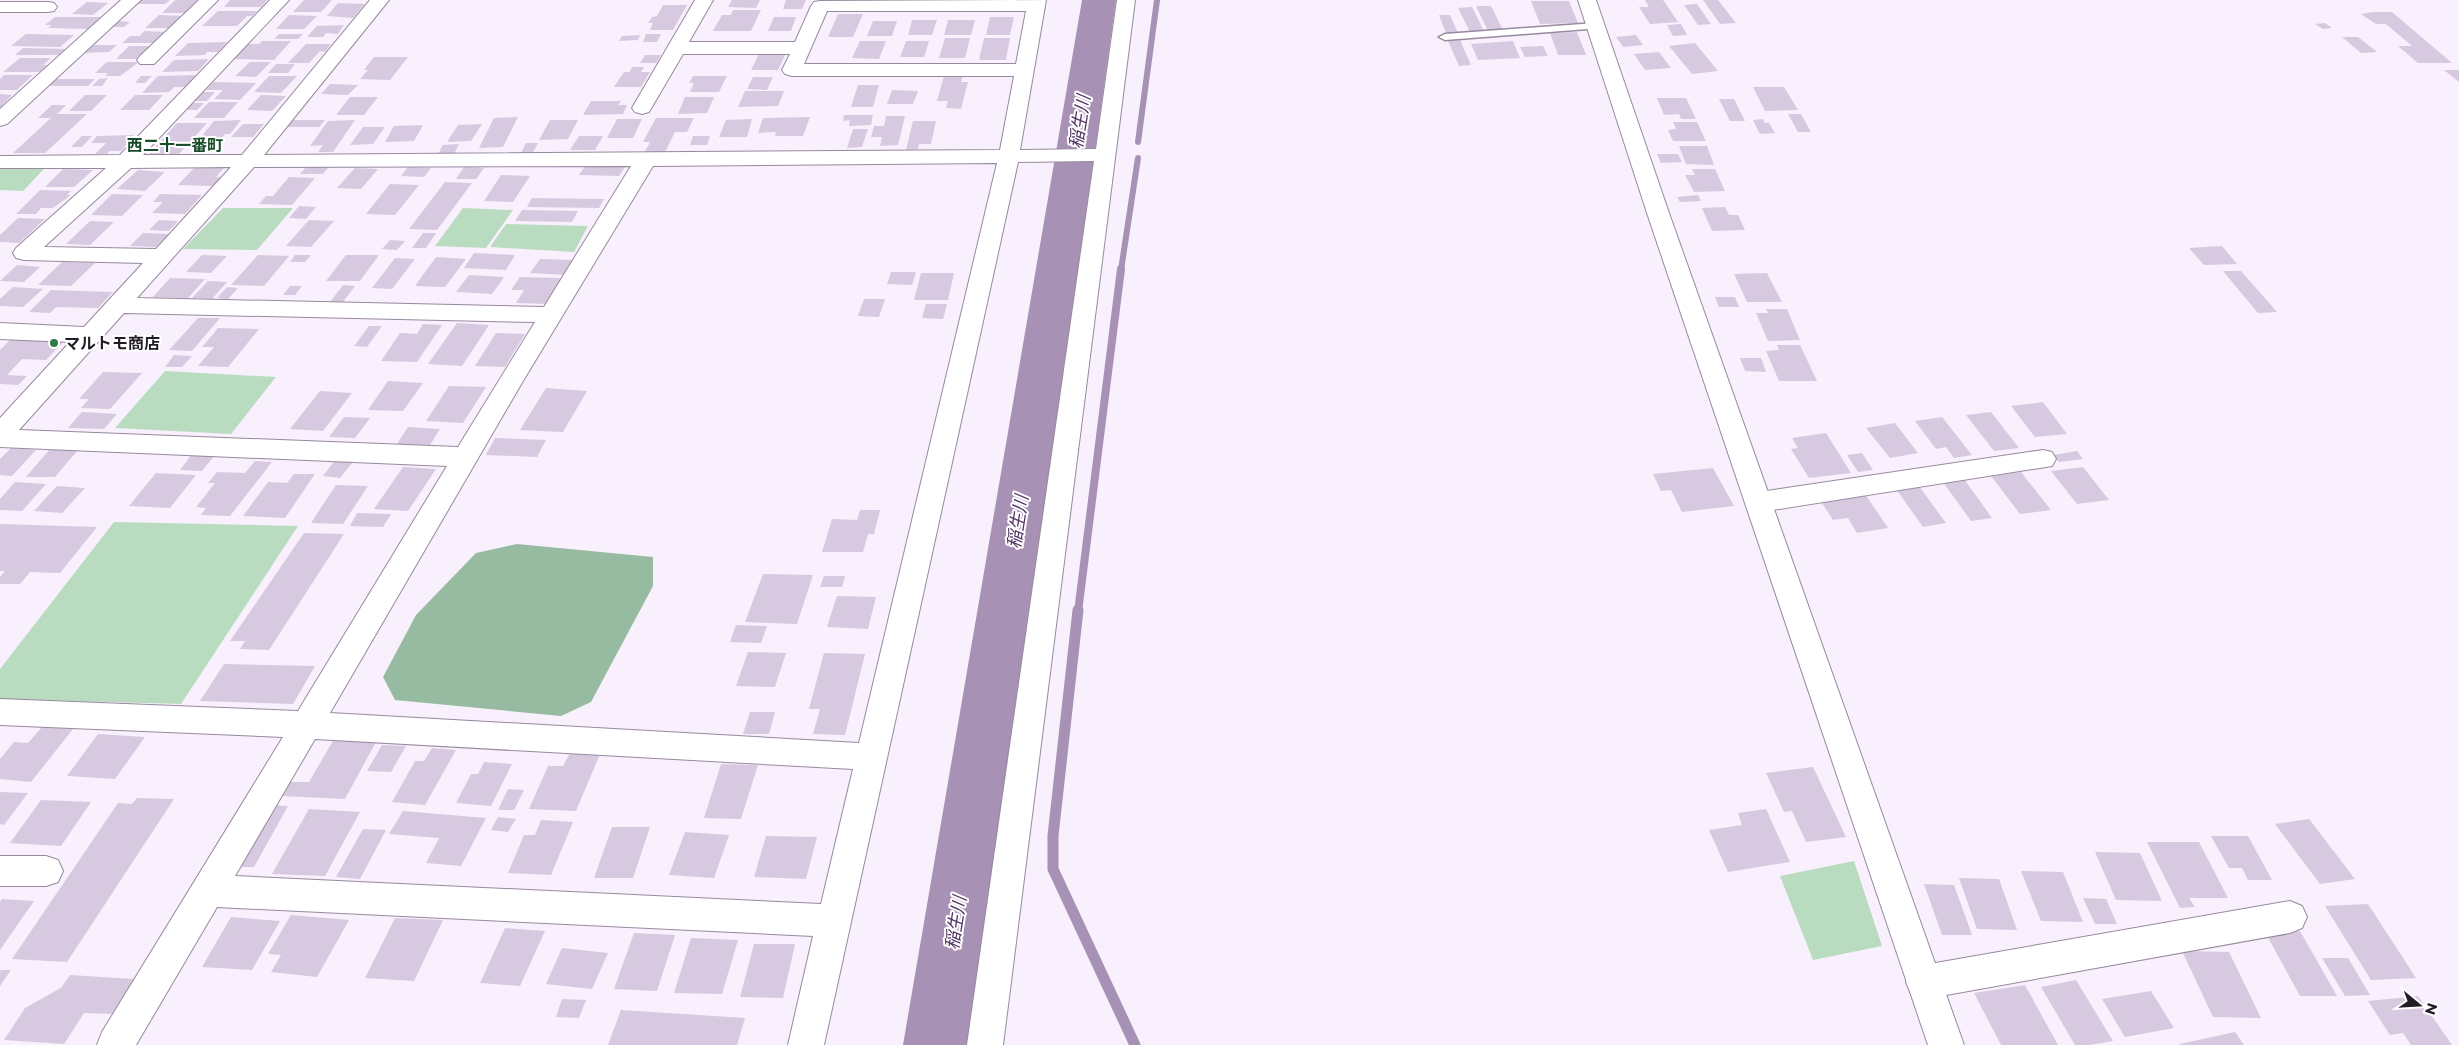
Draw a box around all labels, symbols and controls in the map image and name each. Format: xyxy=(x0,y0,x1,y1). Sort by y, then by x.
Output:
water label: 稲生川 xyxy=(1065,92,1095,150)
district label: 西二十一番町 xyxy=(127,136,223,155)
place label: マルトモ商店 xyxy=(64,334,160,353)
marker: マルトモ商店 xyxy=(48,337,60,349)
water label: 稲生川 xyxy=(1003,492,1033,550)
water label: 稲生川 xyxy=(941,893,971,951)
north arrow xyxy=(2394,980,2444,1030)
text: N xyxy=(2421,1001,2442,1017)

